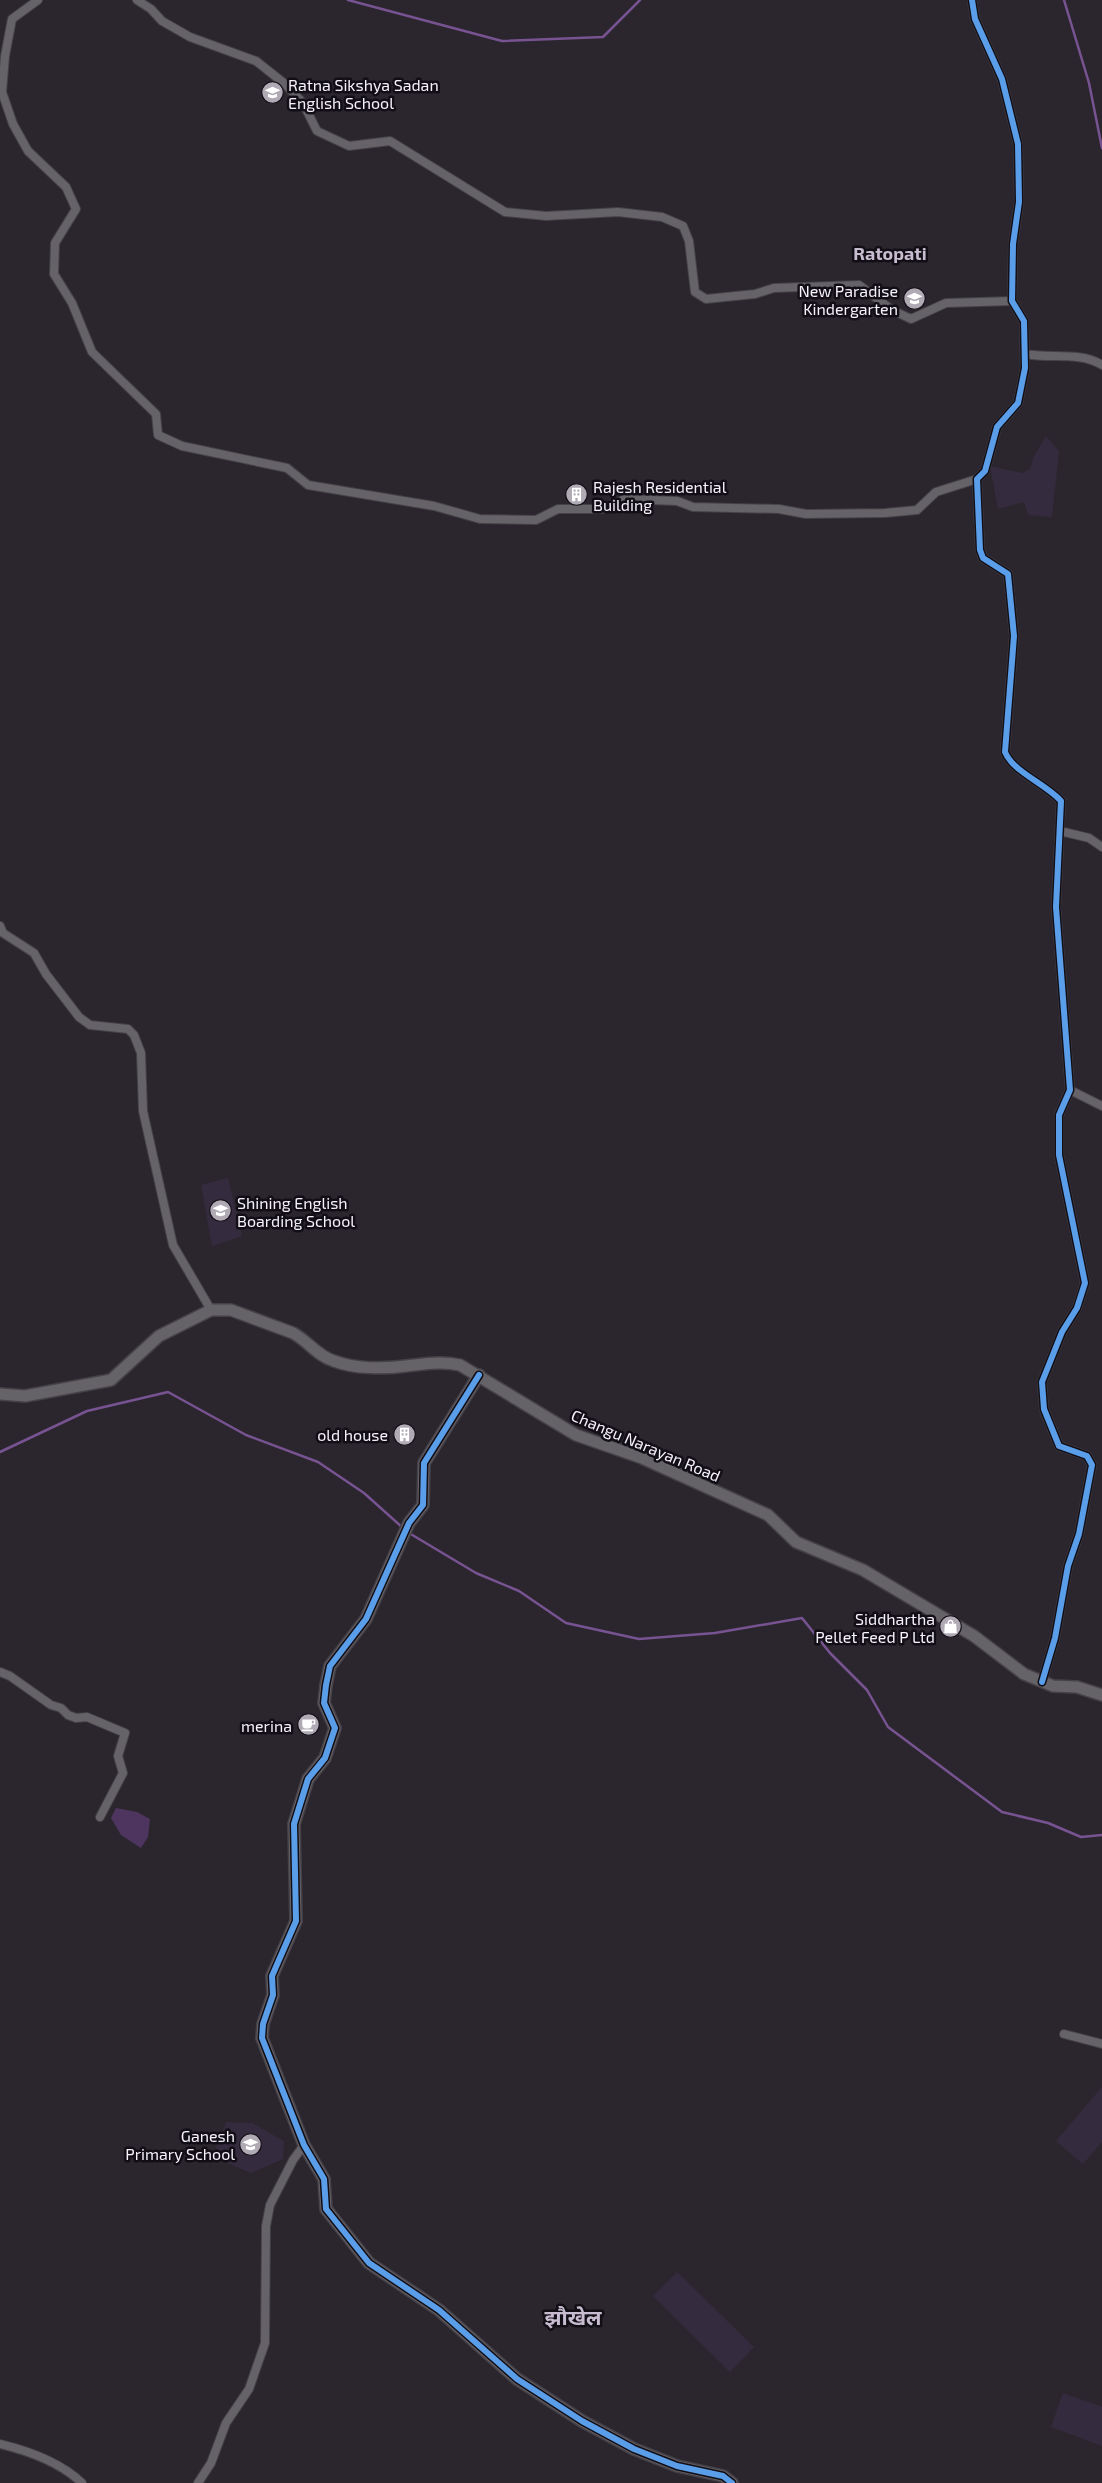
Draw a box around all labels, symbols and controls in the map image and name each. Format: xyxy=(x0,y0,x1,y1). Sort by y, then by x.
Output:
place label: Ratna Sikshya Sadan English School xyxy=(288,75,439,112)
school or university icon: Ratna Sikshya Sadan English School xyxy=(260,81,284,105)
district label: Ratopati xyxy=(853,242,927,264)
place label: New Paradise Kindergarten xyxy=(798,281,898,318)
school or university icon: New Paradise Kindergarten xyxy=(902,287,926,311)
place label: Rajesh Residential Building xyxy=(593,477,727,514)
building icon: Rajesh Residential Building xyxy=(565,483,589,507)
place label: Shining English Boarding School xyxy=(237,1193,355,1230)
school or university icon: Shining English Boarding School xyxy=(209,1199,233,1223)
street label: Changu Narayan Road xyxy=(569,1405,723,1485)
building icon: old house xyxy=(392,1422,416,1446)
place label: old house xyxy=(317,1425,388,1444)
place label: Siddhartha Pellet Feed P Ltd xyxy=(815,1609,935,1646)
shop icon: Siddhartha Pellet Feed P Ltd xyxy=(939,1615,963,1639)
cafe icon: merina xyxy=(296,1713,320,1737)
place label: merina xyxy=(241,1716,292,1735)
place label: Ganesh Primary School xyxy=(125,2126,235,2163)
school or university icon: Ganesh Primary School xyxy=(239,2132,263,2156)
district label: झौखेल xyxy=(544,2304,602,2329)

